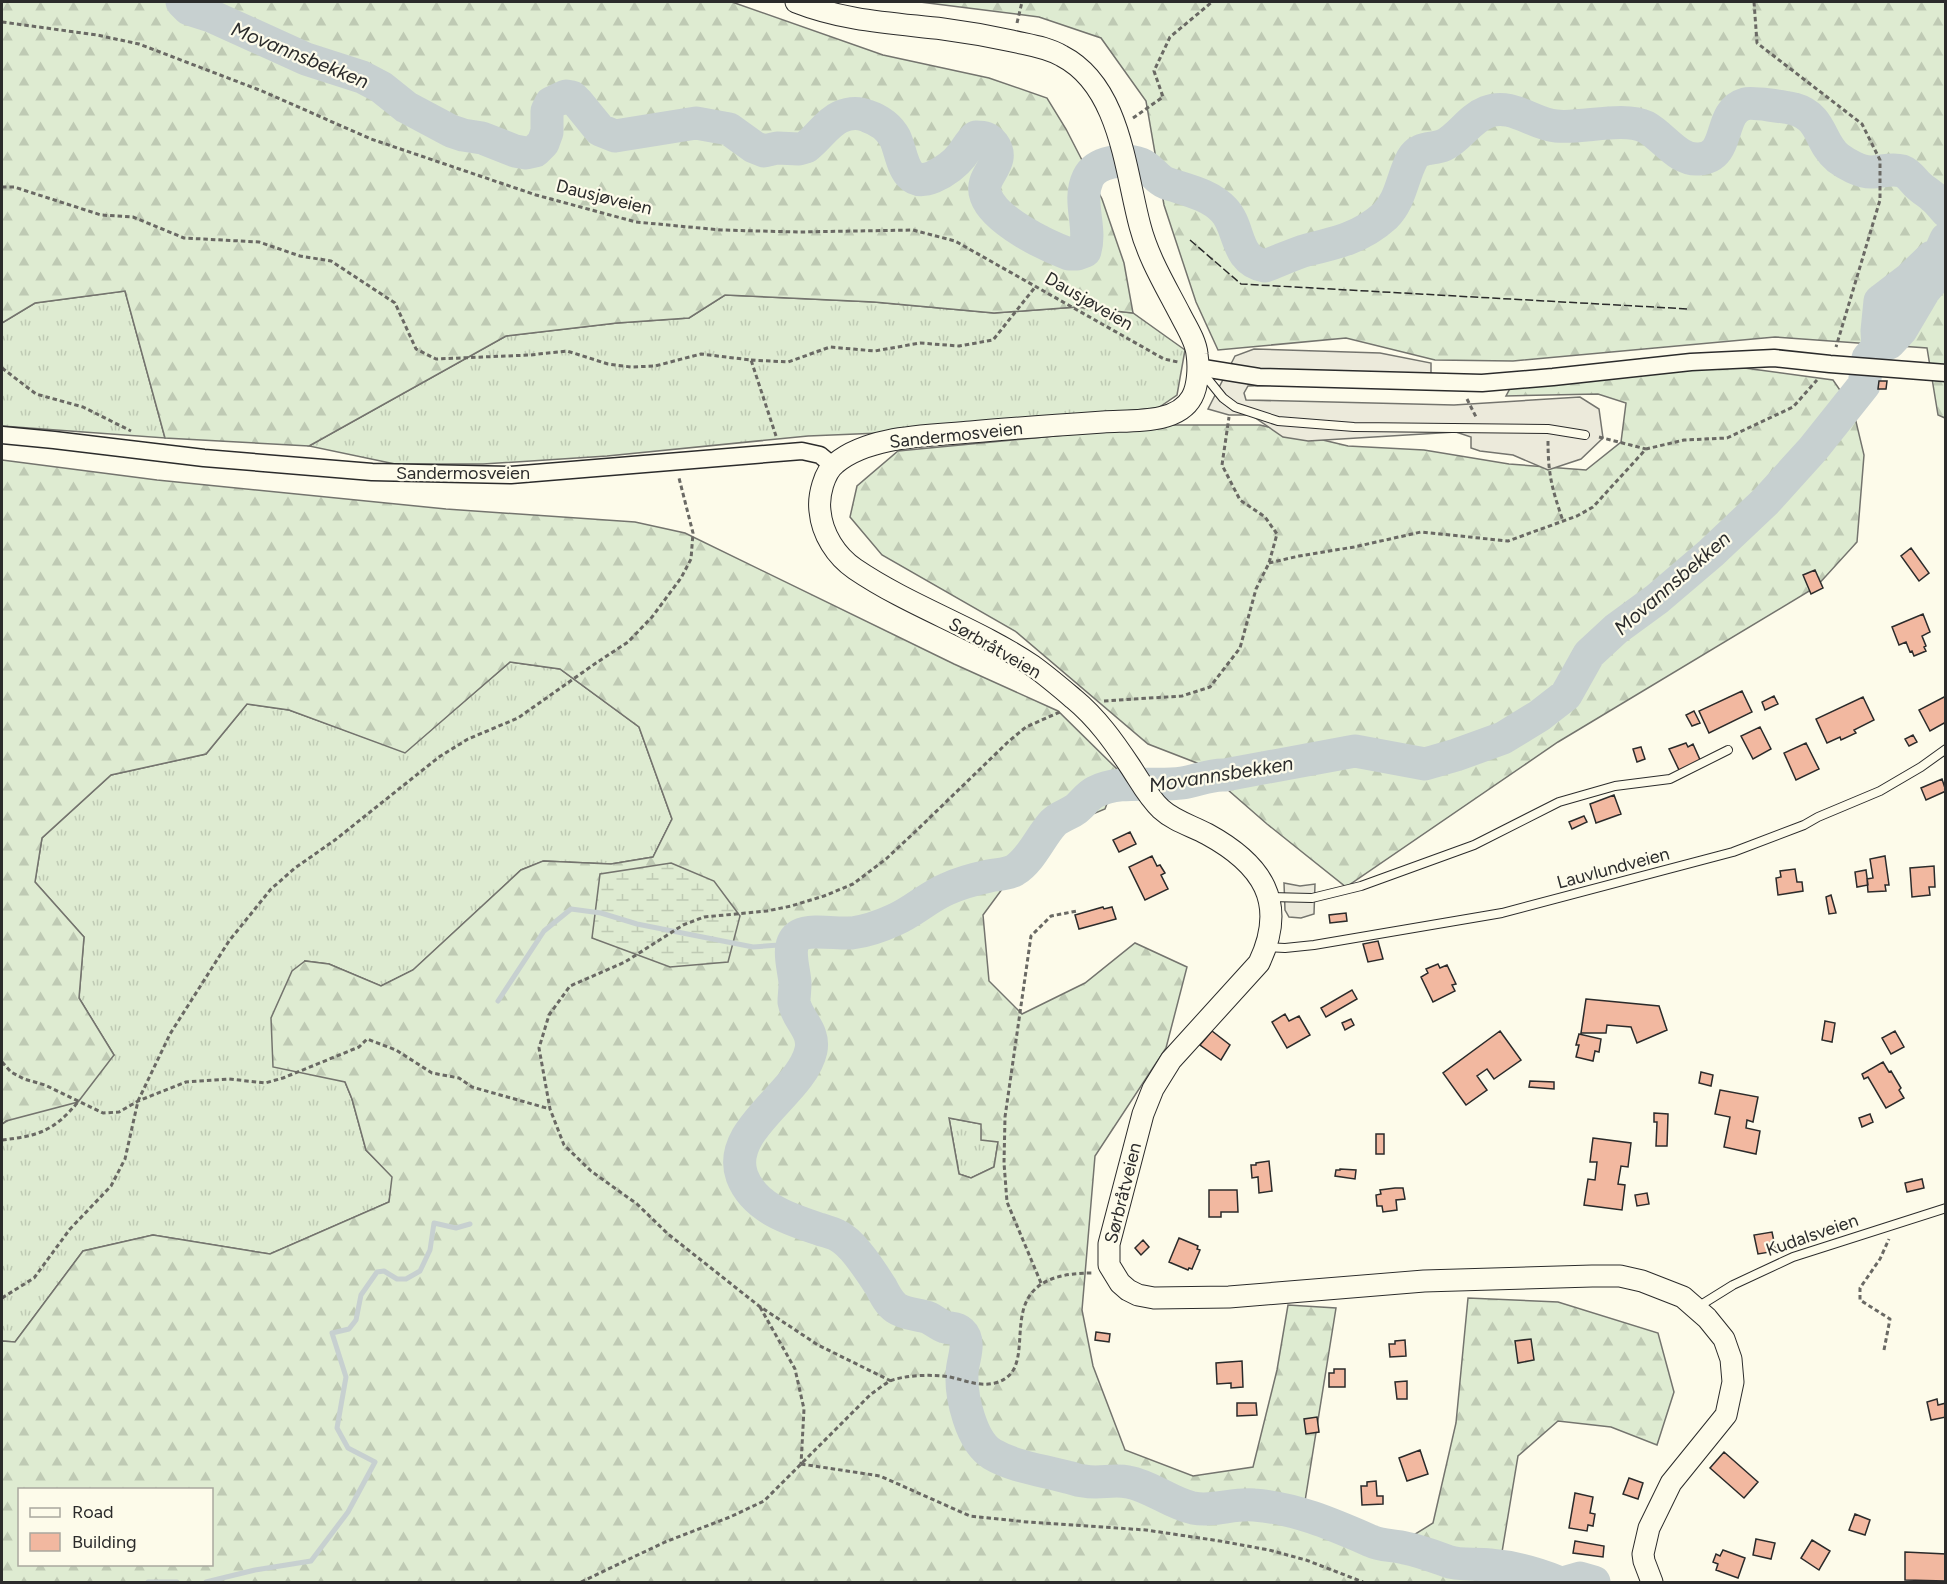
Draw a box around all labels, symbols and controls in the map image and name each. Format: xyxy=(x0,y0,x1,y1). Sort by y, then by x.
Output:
water label: Movannsbekken xyxy=(228,17,372,93)
street label: Dausjøveien xyxy=(554,174,654,220)
street label: Dausjøveien xyxy=(1041,267,1137,335)
street label: Sandermosveien xyxy=(888,417,1024,453)
street label: Sandermosveien xyxy=(396,462,530,484)
water label: Movannsbekken xyxy=(1609,526,1735,640)
street label: Sørbråtveien xyxy=(945,613,1045,683)
water label: Movannsbekken xyxy=(1147,751,1295,797)
street label: Lauvlundveien xyxy=(1554,842,1672,894)
street label: Sørbråtveien xyxy=(1100,1140,1146,1246)
street label: Kudalsveien xyxy=(1763,1209,1861,1261)
legend xyxy=(18,1488,213,1566)
text: Road xyxy=(72,1501,113,1523)
text: Building xyxy=(72,1531,137,1553)

